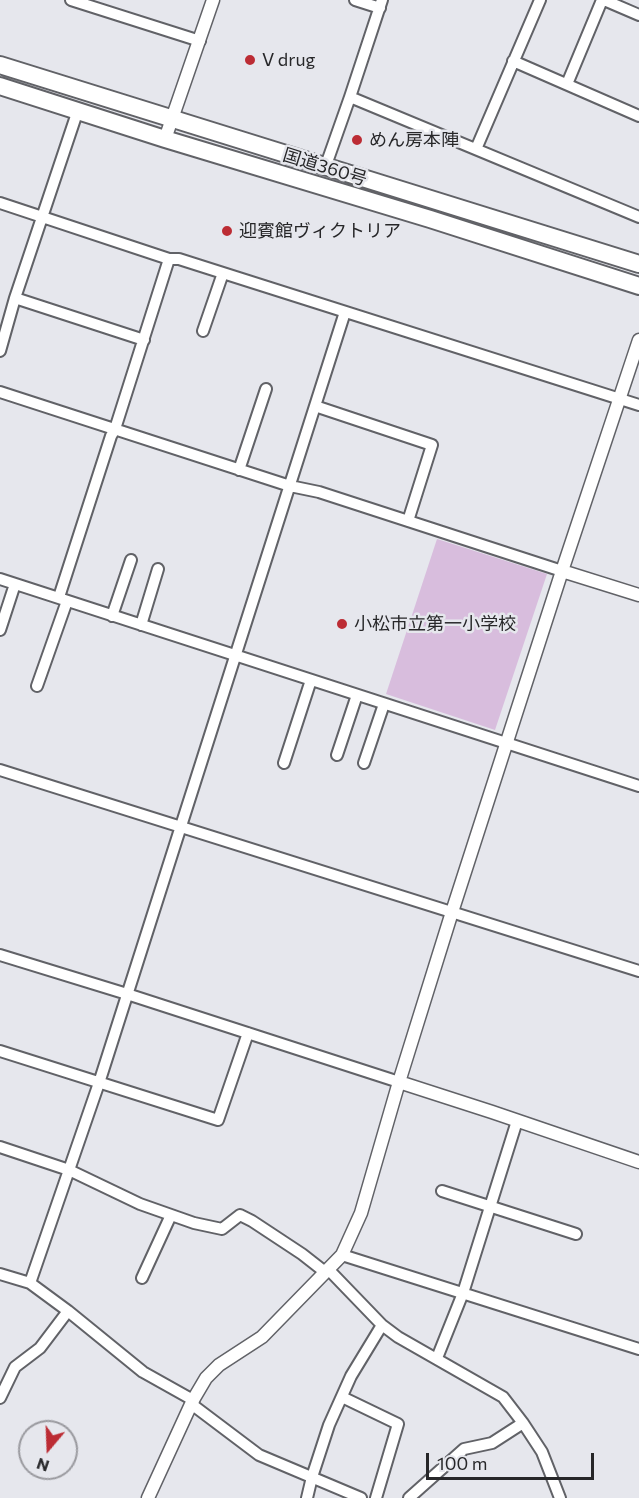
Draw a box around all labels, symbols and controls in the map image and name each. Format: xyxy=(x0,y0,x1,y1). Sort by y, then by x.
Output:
place label: V drug xyxy=(262,49,315,71)
marker: V drug xyxy=(243,53,257,67)
place label: めん房本陣 xyxy=(369,129,459,151)
marker: めん房本陣 xyxy=(350,133,364,147)
street label: 国道360号 xyxy=(280,144,370,190)
place label: 迎賓館ヴィクトリア xyxy=(239,220,401,242)
marker: 迎賓館ヴィクトリア xyxy=(220,224,234,238)
place label: 小松市立第一小学校 xyxy=(354,613,516,635)
marker: 小松市立第一小学校 xyxy=(335,617,349,631)
north arrow xyxy=(18,1420,78,1480)
scale bar xyxy=(429,1441,597,1479)
text: 100 m xyxy=(437,1452,487,1474)
text: N xyxy=(34,1455,51,1477)

